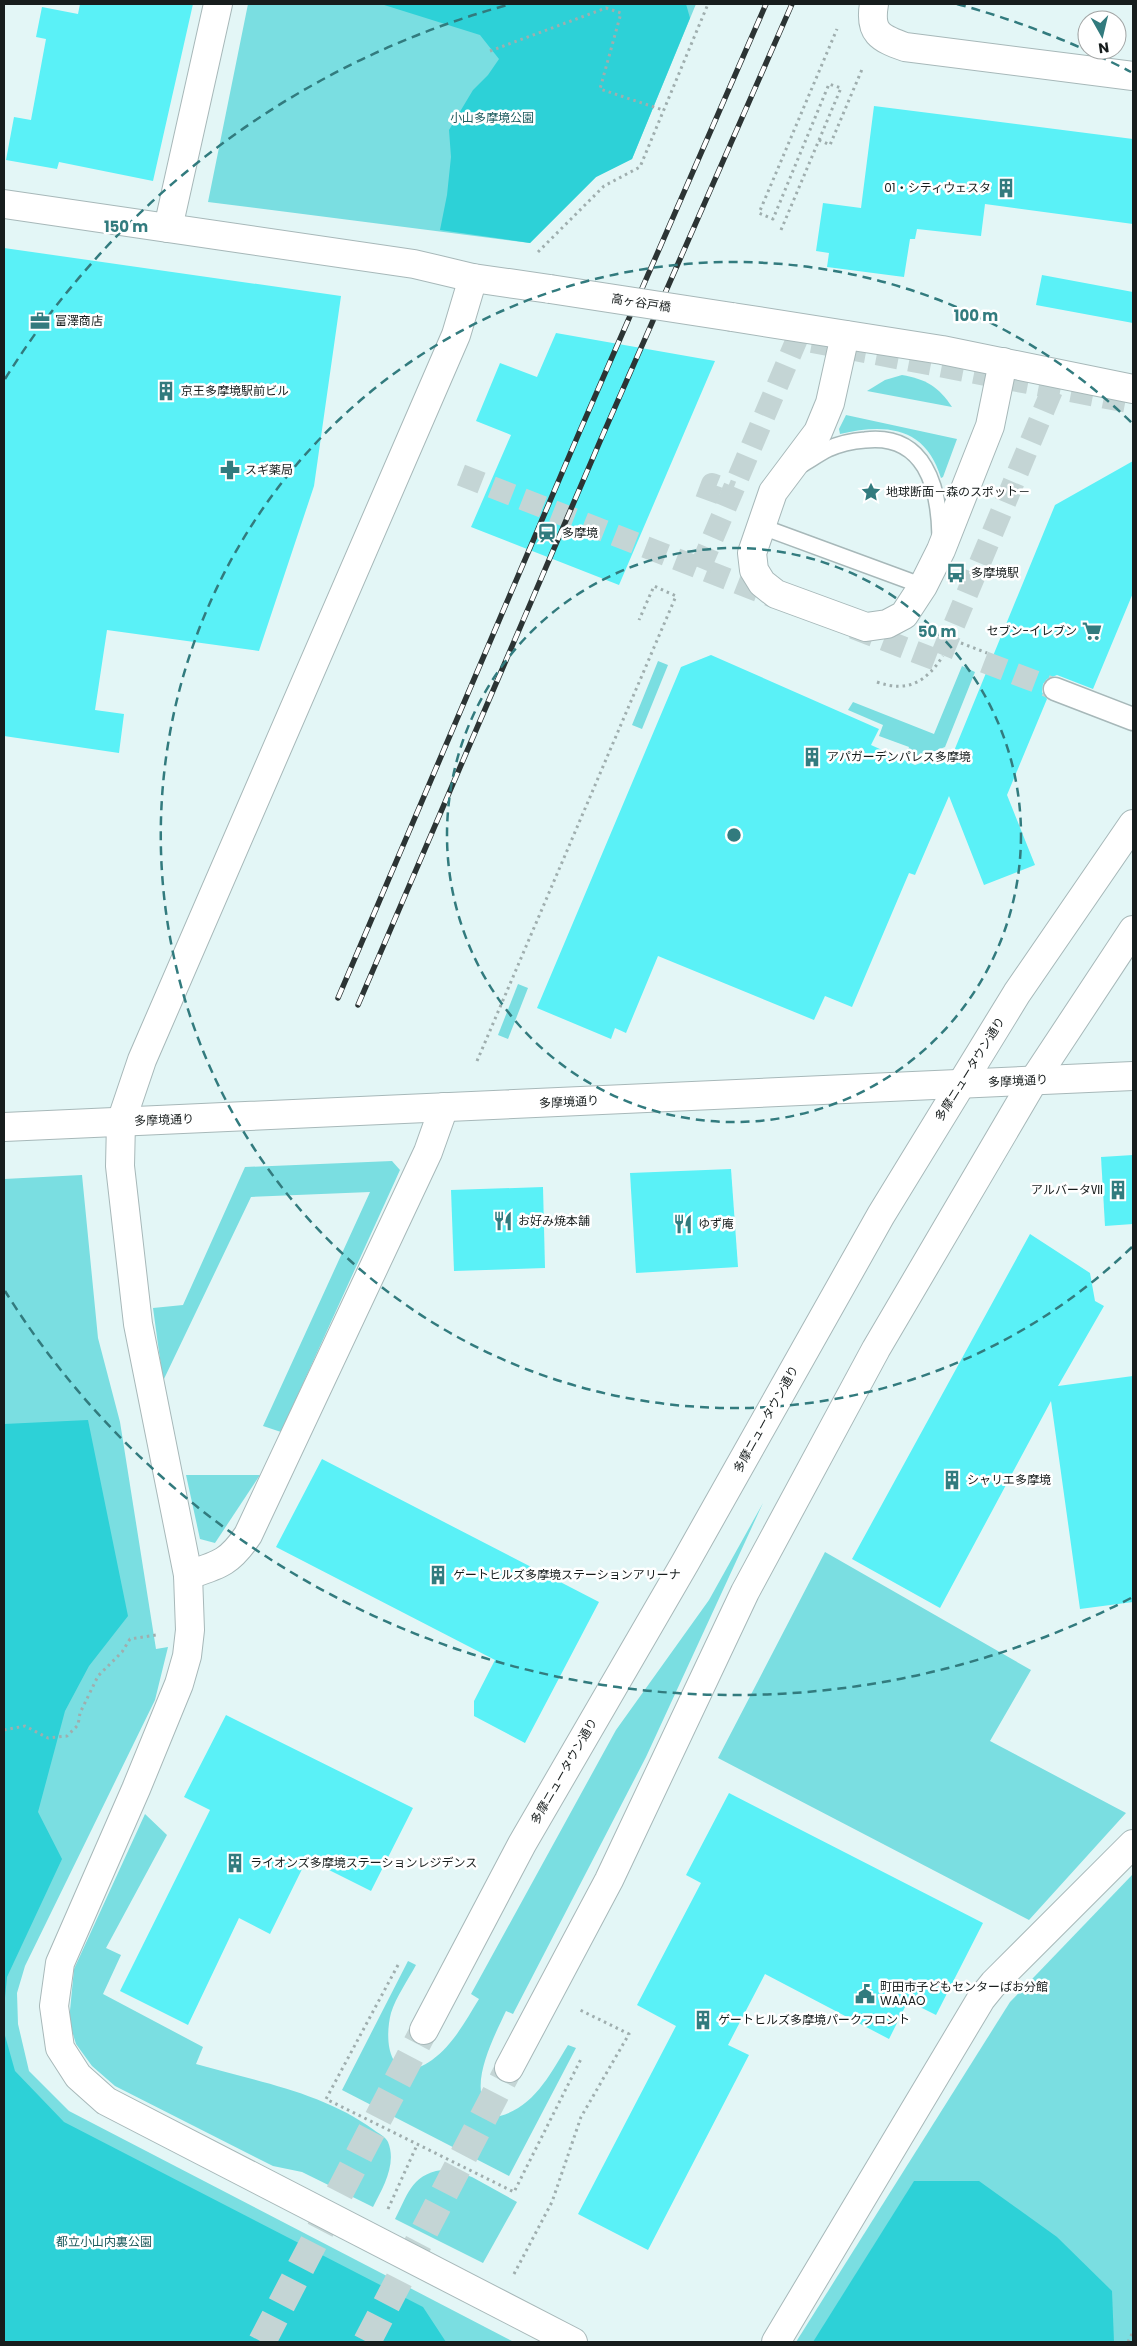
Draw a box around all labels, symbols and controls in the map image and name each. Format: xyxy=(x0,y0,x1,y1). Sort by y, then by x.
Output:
north arrow xyxy=(1077,10,1127,60)
text: N xyxy=(1097,37,1110,59)
park label: 小山多摩境公園 xyxy=(450,109,534,126)
building icon: 01・シティウェスタ xyxy=(995,177,1017,199)
place label: 01・シティウェスタ xyxy=(884,179,991,196)
text: 150 m xyxy=(104,216,148,237)
street label: 高ヶ谷戸橋 xyxy=(610,289,672,316)
text: 100 m xyxy=(954,305,998,326)
office icon: 富澤商店 xyxy=(29,310,51,332)
place label: 富澤商店 xyxy=(55,312,103,329)
building icon: 京王多摩境駅前ビル xyxy=(155,380,177,402)
place label: 京王多摩境駅前ビル xyxy=(181,382,289,399)
pharmacy icon: スギ薬局 xyxy=(219,459,241,481)
place label: スギ薬局 xyxy=(245,461,293,478)
place icon: 地球断面－森のスポット－ xyxy=(860,481,882,503)
place label: 地球断面－森のスポット－ xyxy=(886,483,1030,500)
station icon: 多摩境 xyxy=(536,522,558,544)
place label: 多摩境 xyxy=(562,524,598,541)
bus stop icon: 多摩境駅 xyxy=(945,562,967,584)
place label: 多摩境駅 xyxy=(971,564,1019,581)
supermarket icon: セブン-イレブン xyxy=(1081,620,1103,642)
text: 50 m xyxy=(918,621,956,642)
place label: セブン-イレブン xyxy=(986,622,1077,639)
building icon: アパガーデンパレス多摩境 xyxy=(801,746,823,768)
place label: アパガーデンパレス多摩境 xyxy=(827,748,971,765)
centre of rings xyxy=(725,826,743,844)
street label: 多摩ニュータウン通り xyxy=(931,1013,1009,1124)
street label: 多摩境通り xyxy=(988,1070,1048,1091)
street label: 多摩境通り xyxy=(539,1091,599,1112)
street label: 多摩境通り xyxy=(134,1110,194,1129)
building icon: アルバータⅦ xyxy=(1107,1179,1129,1201)
place label: アルバータⅦ xyxy=(1031,1181,1103,1198)
restaurant icon: お好み焼本舗 xyxy=(492,1210,514,1232)
place label: お好み焼本舗 xyxy=(518,1212,590,1229)
restaurant icon: ゆず庵 xyxy=(672,1213,694,1235)
place label: ゆず庵 xyxy=(698,1215,734,1232)
street label: 多摩ニュータウン通り xyxy=(729,1362,802,1475)
building icon: シャリエ多摩境 xyxy=(941,1469,963,1491)
place label: シャリエ多摩境 xyxy=(967,1471,1051,1488)
building icon: ゲートヒルズ多摩境ステーションアリーナ xyxy=(427,1564,449,1586)
place label: ゲートヒルズ多摩境ステーションアリーナ xyxy=(453,1566,681,1583)
street label: 多摩ニュータウン通り xyxy=(526,1715,601,1827)
building icon: ライオンズ多摩境ステーションレジデンス xyxy=(224,1852,246,1874)
place label: ライオンズ多摩境ステーションレジデンス xyxy=(250,1854,477,1871)
place label: 町田市子どもセンターぱお分館 WAAAO xyxy=(880,1978,1048,2009)
public building icon: 町田市子どもセンターぱお分館 WAAAO xyxy=(854,1983,876,2005)
building icon: ゲートヒルズ多摩境パークフロント xyxy=(692,2009,714,2031)
place label: ゲートヒルズ多摩境パークフロント xyxy=(718,2011,910,2028)
park label: 都立小山内裏公園 xyxy=(56,2233,152,2250)

